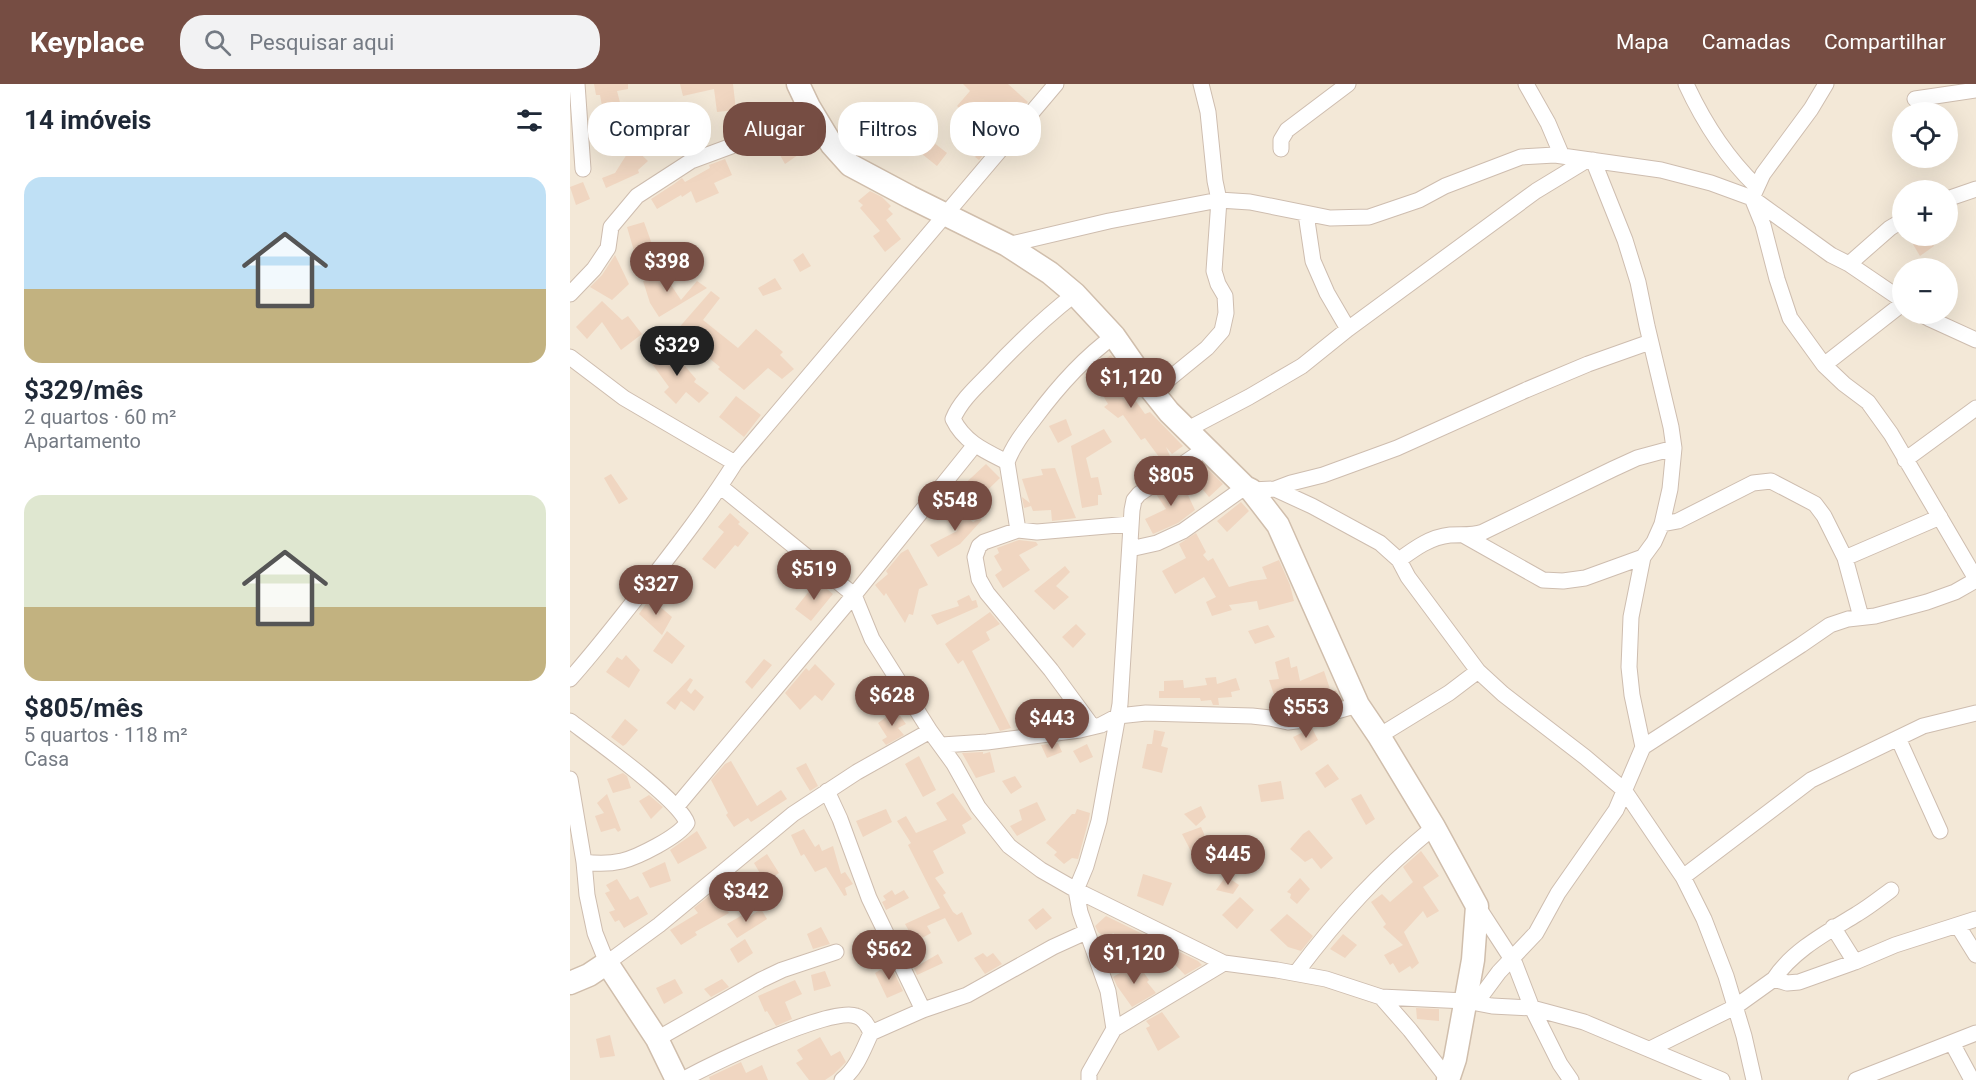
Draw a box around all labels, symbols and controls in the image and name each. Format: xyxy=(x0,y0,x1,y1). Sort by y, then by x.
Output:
search box xyxy=(180,15,600,69)
text: Keyplace xyxy=(30,26,144,59)
icon: search xyxy=(201,26,234,59)
text: Pesquisar aqui xyxy=(249,30,394,55)
text: Mapa xyxy=(1616,30,1669,54)
text: Camadas xyxy=(1702,30,1791,54)
text: Compartilhar xyxy=(1824,30,1946,54)
chip: Comprar xyxy=(588,102,711,156)
chip: Alugar xyxy=(723,102,826,156)
chip: Filtros xyxy=(838,102,938,156)
chip: Novo xyxy=(950,102,1041,156)
map controls xyxy=(1892,102,1958,324)
button: locate xyxy=(1892,102,1958,168)
icon: filters xyxy=(513,104,546,137)
text: 14 imóveis xyxy=(24,105,151,135)
button: + xyxy=(1892,180,1958,246)
icon: home xyxy=(231,216,339,324)
pin: $398 xyxy=(631,242,703,293)
text: $398 xyxy=(644,249,690,273)
button: − xyxy=(1892,258,1958,324)
pin: $329 xyxy=(641,326,713,377)
text: $329 xyxy=(654,333,700,357)
pin: $1,120 xyxy=(1082,358,1180,409)
text: $1,120 xyxy=(1100,365,1162,389)
text: $329/mês xyxy=(24,375,143,405)
text: 2 quartos · 60 m² xyxy=(24,405,176,429)
text: Apartamento xyxy=(24,429,141,453)
pin: $805 xyxy=(1135,456,1207,507)
text: $805 xyxy=(1148,463,1194,487)
pin: $548 xyxy=(919,481,991,532)
text: $548 xyxy=(932,488,978,512)
icon: home xyxy=(231,534,339,642)
pin: $519 xyxy=(778,550,850,601)
text: $519 xyxy=(791,557,837,581)
pin: $327 xyxy=(620,565,692,616)
text: $327 xyxy=(633,572,679,596)
pin: $628 xyxy=(856,676,928,727)
text: $628 xyxy=(869,683,915,707)
pin: $553 xyxy=(1270,688,1342,739)
text: $805/mês xyxy=(24,693,143,723)
text: $553 xyxy=(1283,695,1329,719)
pin: $443 xyxy=(1016,699,1088,750)
text: $443 xyxy=(1029,706,1075,730)
text: 5 quartos · 118 m² xyxy=(24,723,188,747)
text: Casa xyxy=(24,747,69,771)
pin: $445 xyxy=(1192,835,1264,886)
text: $445 xyxy=(1205,842,1251,866)
pin: $342 xyxy=(710,872,782,923)
text: $342 xyxy=(723,879,769,903)
pin: $562 xyxy=(853,930,925,981)
pin: $1,120 xyxy=(1085,934,1183,985)
text: $562 xyxy=(866,937,912,961)
text: $1,120 xyxy=(1103,941,1165,965)

